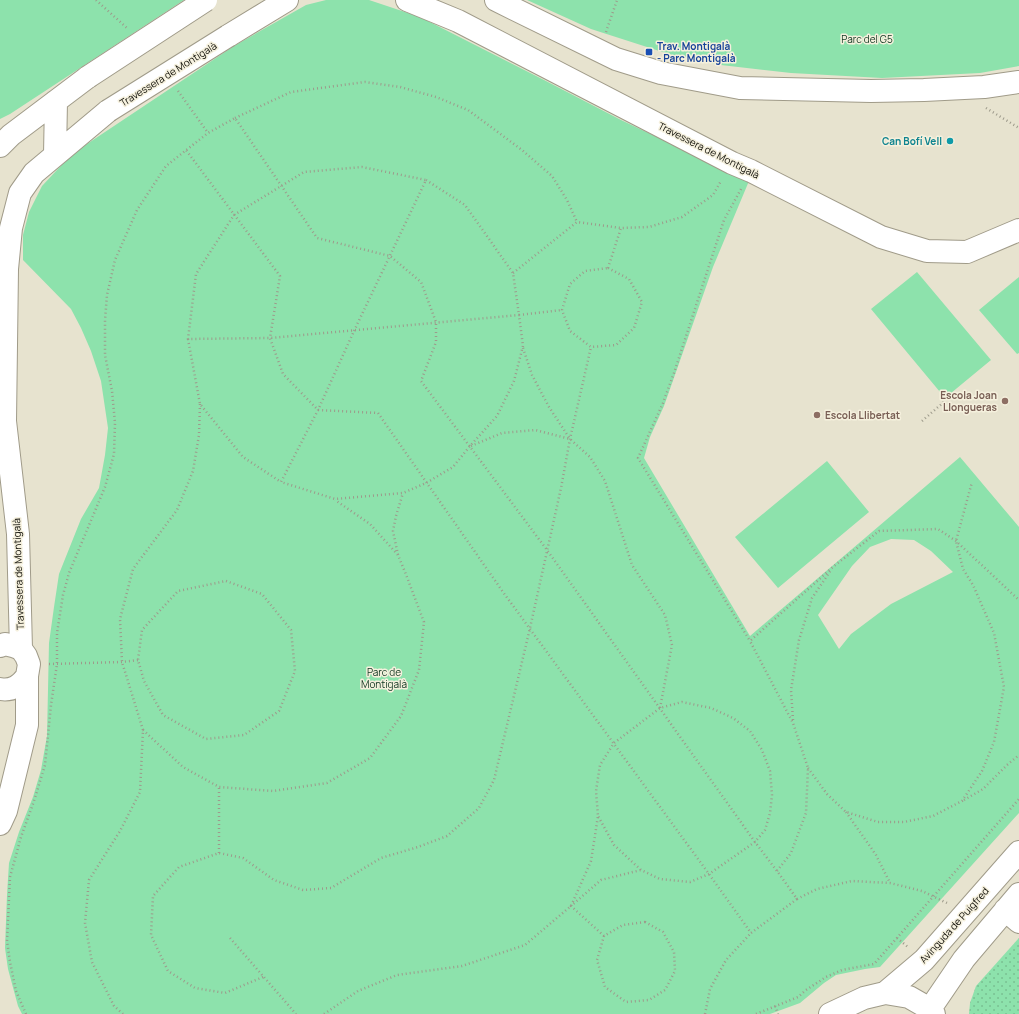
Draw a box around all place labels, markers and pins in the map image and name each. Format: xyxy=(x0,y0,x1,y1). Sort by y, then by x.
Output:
place label: Trav. Montigalà - Parc Montigalà xyxy=(657,39,736,65)
marker: Trav. Montigalà - Parc Montigalà xyxy=(644,47,654,57)
place label: Can Bofí Vell xyxy=(882,134,942,148)
marker: Can Bofí Vell xyxy=(945,136,955,146)
place label: Escola Joan Llongueras xyxy=(940,388,998,414)
marker: Escola Joan Llongueras xyxy=(1000,396,1010,406)
place label: Escola Llibertat xyxy=(825,408,900,422)
marker: Escola Llibertat xyxy=(812,410,822,420)

